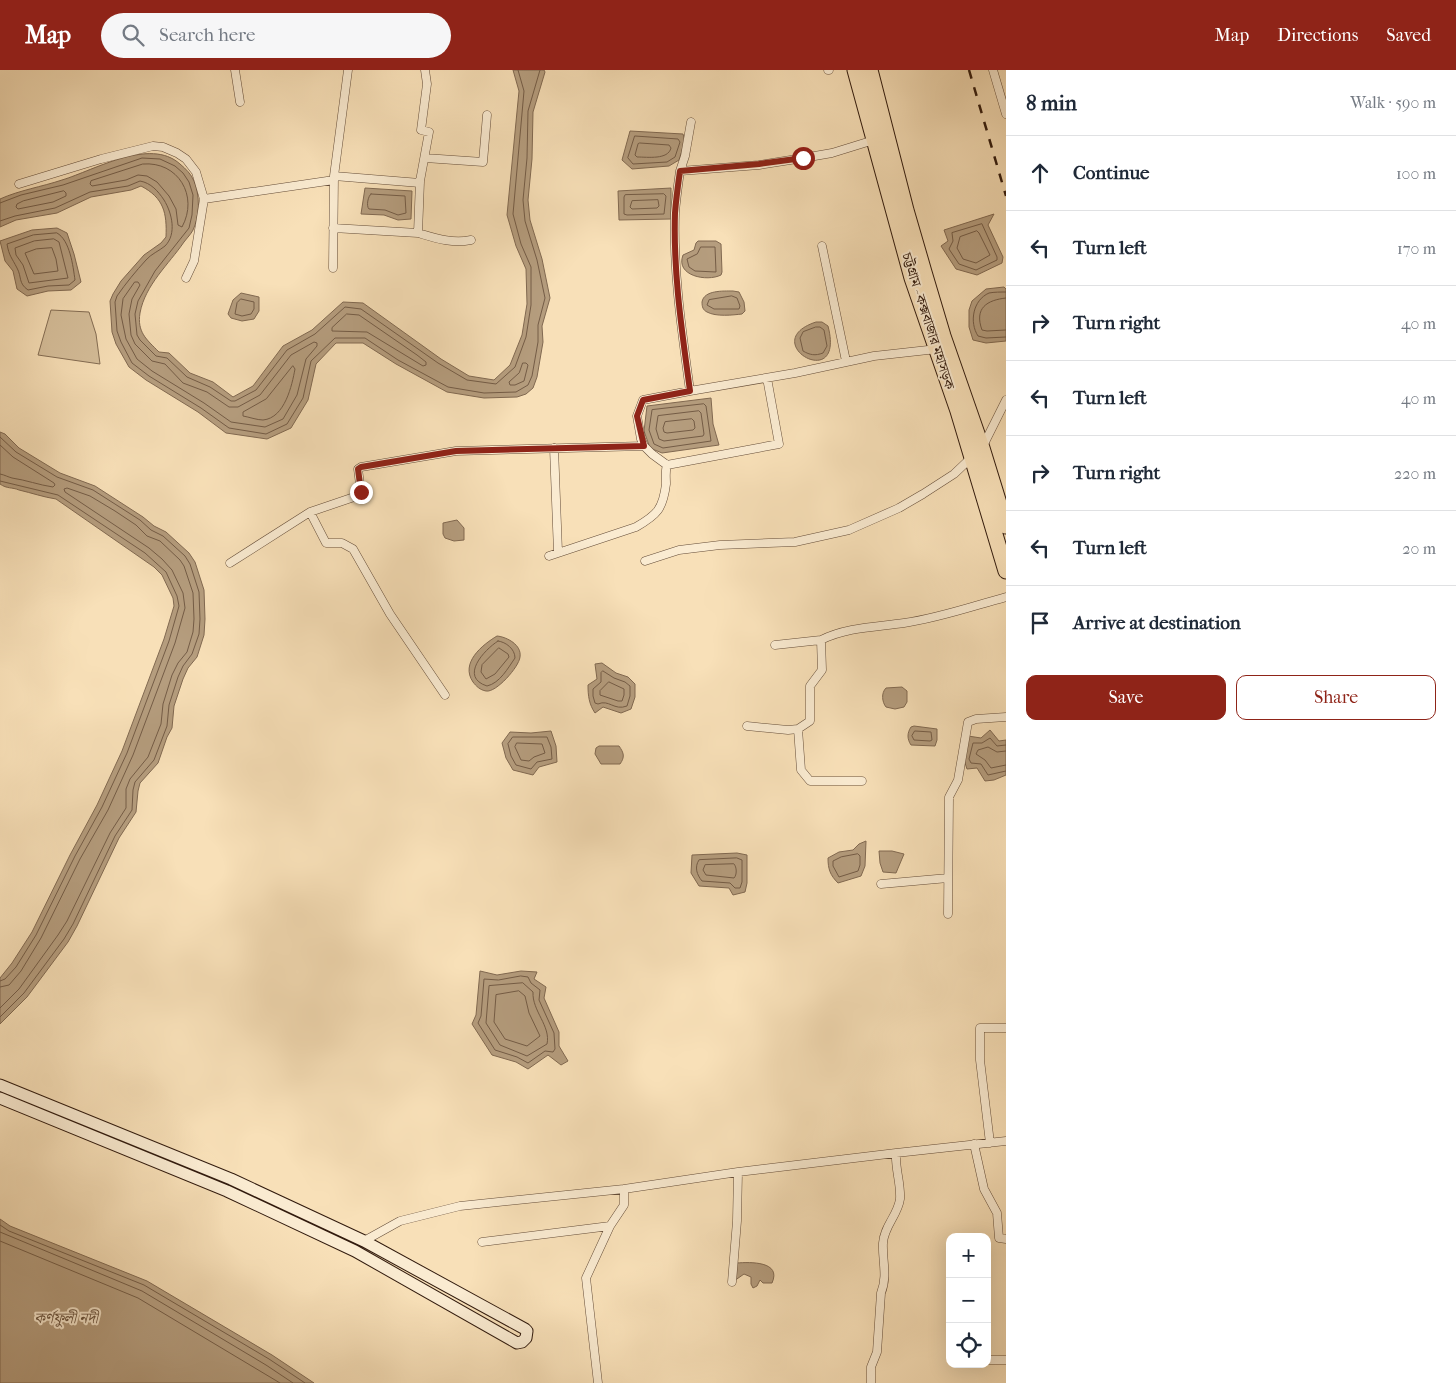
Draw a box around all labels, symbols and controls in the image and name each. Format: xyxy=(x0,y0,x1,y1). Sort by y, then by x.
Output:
search box xyxy=(101,13,451,58)
text: Map xyxy=(25,21,71,49)
icon: search xyxy=(119,21,147,49)
text: Search here xyxy=(159,24,255,46)
text: Map xyxy=(1215,25,1249,46)
text: Directions xyxy=(1277,25,1358,46)
text: Saved xyxy=(1386,25,1431,46)
text: 8 min xyxy=(1026,91,1077,115)
text: Walk · 590 m xyxy=(1350,93,1436,112)
route start xyxy=(792,147,815,170)
icon: ahead xyxy=(1026,159,1054,187)
text: Continue xyxy=(1073,162,1149,184)
text: 100 m xyxy=(1396,164,1436,183)
icon: left xyxy=(1026,234,1054,262)
text: Turn left xyxy=(1073,237,1147,259)
text: 170 m xyxy=(1397,239,1436,258)
street label: চট্টগ্রাম - কক্সবাজার মহাসড়ক xyxy=(898,249,959,393)
icon: right xyxy=(1026,309,1054,337)
text: Turn right xyxy=(1073,312,1160,334)
text: 40 m xyxy=(1401,314,1436,333)
icon: left xyxy=(1026,384,1054,412)
text: Turn left xyxy=(1073,387,1147,409)
text: 40 m xyxy=(1401,389,1436,408)
icon: right xyxy=(1026,459,1054,487)
text: Turn right xyxy=(1073,462,1160,484)
text: 220 m xyxy=(1394,464,1436,483)
route end xyxy=(350,481,373,504)
icon: left xyxy=(1026,534,1054,562)
text: Turn left xyxy=(1073,537,1147,559)
text: 20 m xyxy=(1402,539,1436,558)
icon: arrive xyxy=(1026,609,1054,637)
text: Arrive at destination xyxy=(1073,612,1241,634)
button: Save xyxy=(1026,675,1226,720)
button: Share xyxy=(1236,675,1436,720)
map controls xyxy=(946,1233,991,1368)
button: + xyxy=(946,1233,991,1278)
button: − xyxy=(946,1278,991,1323)
water label: কর্ণফুলী নদী xyxy=(34,1309,100,1328)
button: locate xyxy=(946,1323,991,1368)

